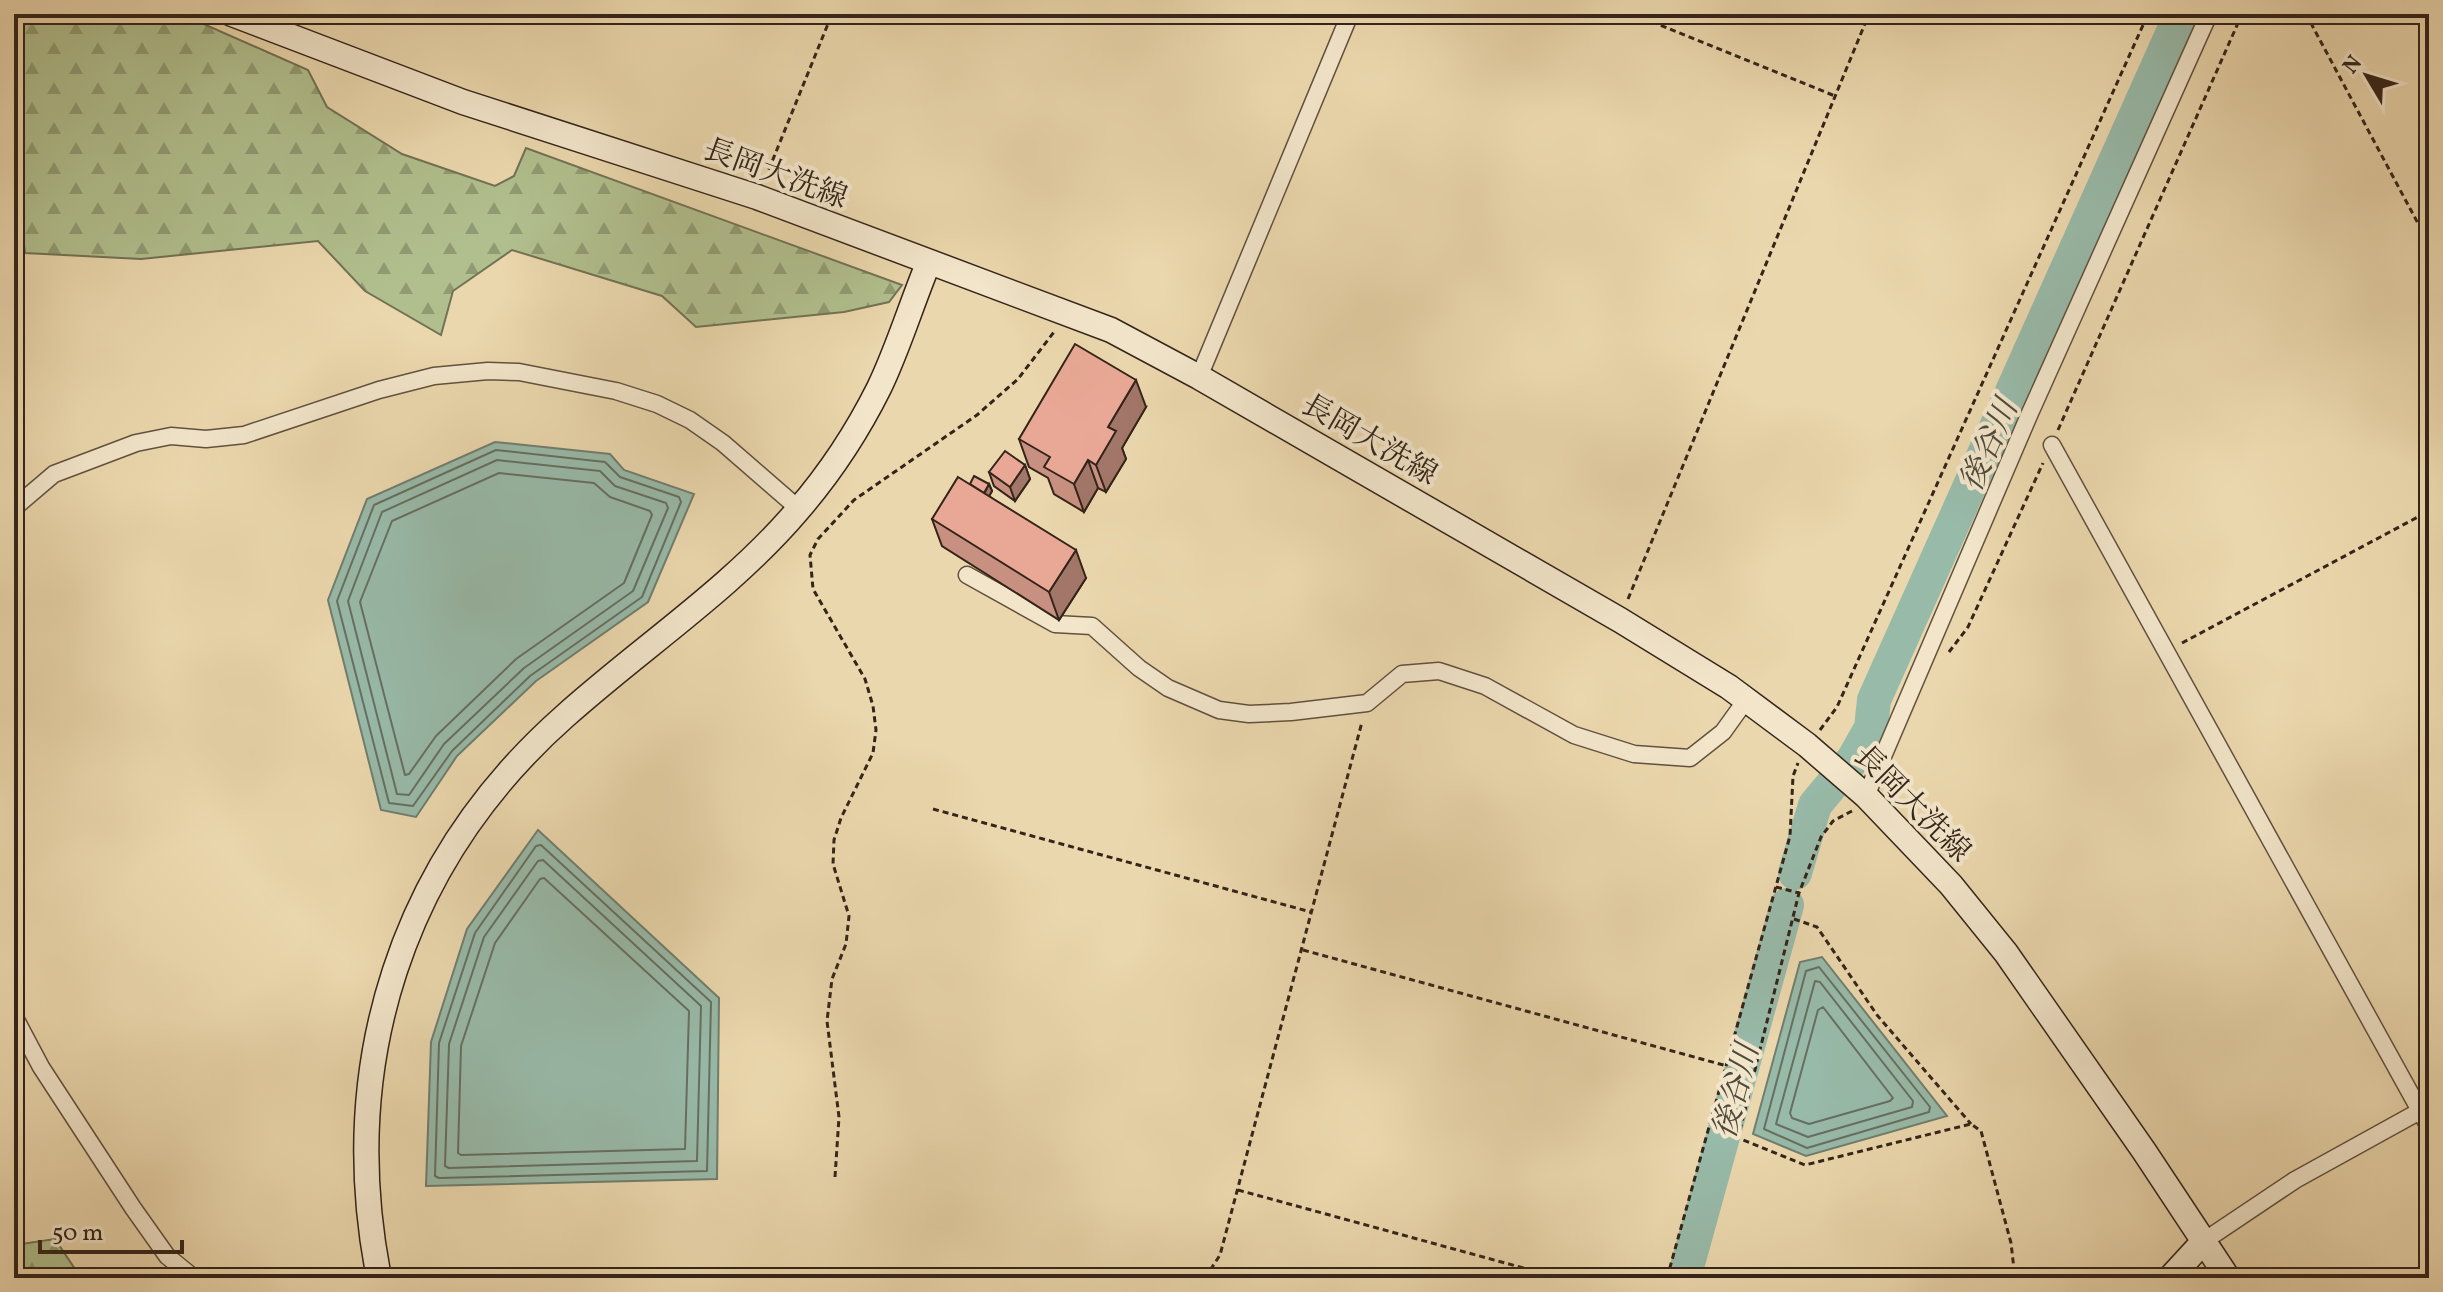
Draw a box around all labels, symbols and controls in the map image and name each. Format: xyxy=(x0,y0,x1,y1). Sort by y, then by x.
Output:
north arrow xyxy=(2327,36,2407,116)
text: N xyxy=(2336,49,2370,81)
street label: 長岡大洗線 xyxy=(698,129,853,220)
street label: 長岡大洗線 xyxy=(1294,385,1444,496)
water label: 後谷川 xyxy=(1951,391,2032,499)
street label: 長岡大洗線 xyxy=(1844,737,1979,872)
water label: 後谷川 xyxy=(1704,1037,1772,1144)
scale bar xyxy=(40,1204,182,1254)
text: 50 m xyxy=(52,1217,104,1251)

